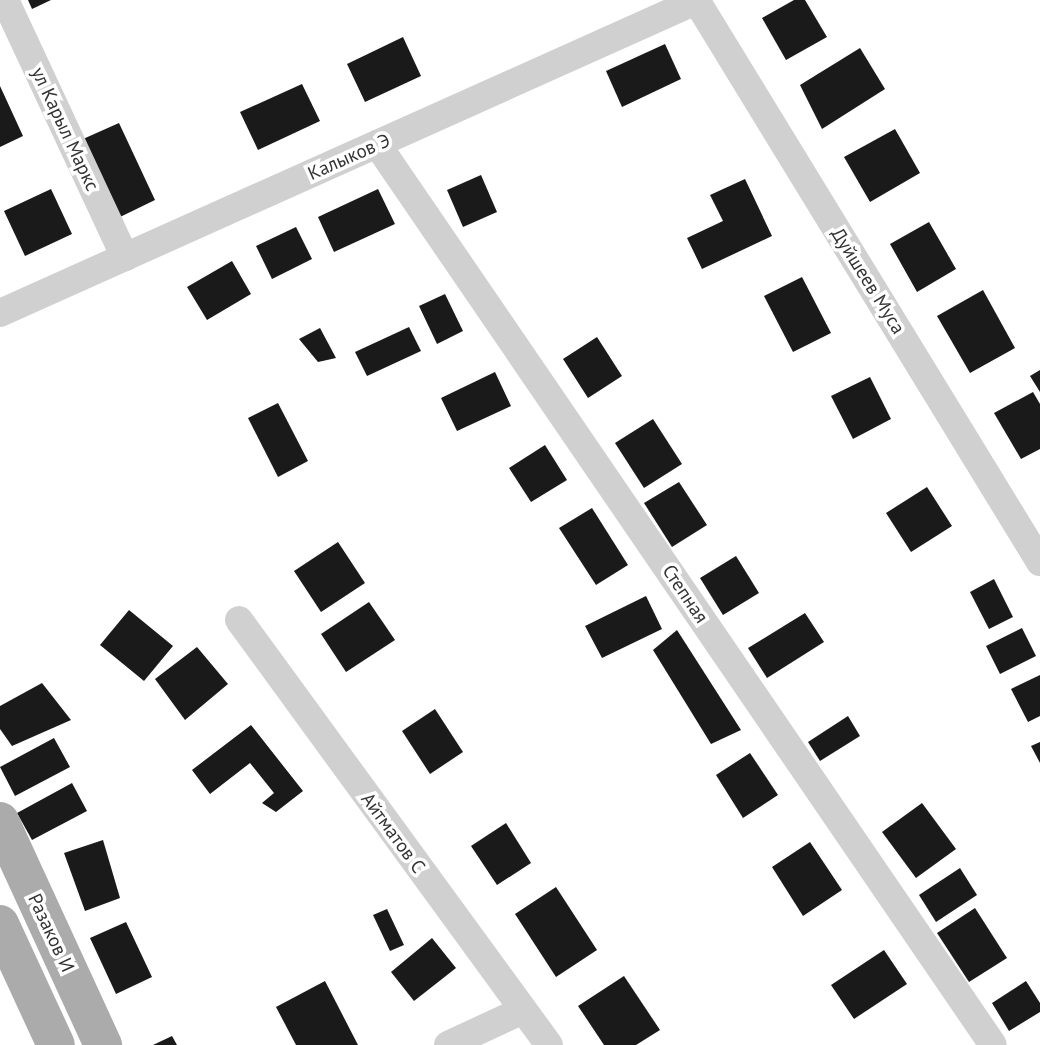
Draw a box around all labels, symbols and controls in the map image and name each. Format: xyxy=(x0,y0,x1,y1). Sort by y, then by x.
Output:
street label: ул Карыл Маркс xyxy=(26,64,104,194)
street label: Калыков Э xyxy=(304,129,394,185)
street label: Дуйшеев Муса xyxy=(826,224,910,338)
street label: Степная xyxy=(657,560,713,628)
street label: Айтматов С xyxy=(356,788,430,878)
street label: Разаков И xyxy=(23,890,79,976)

